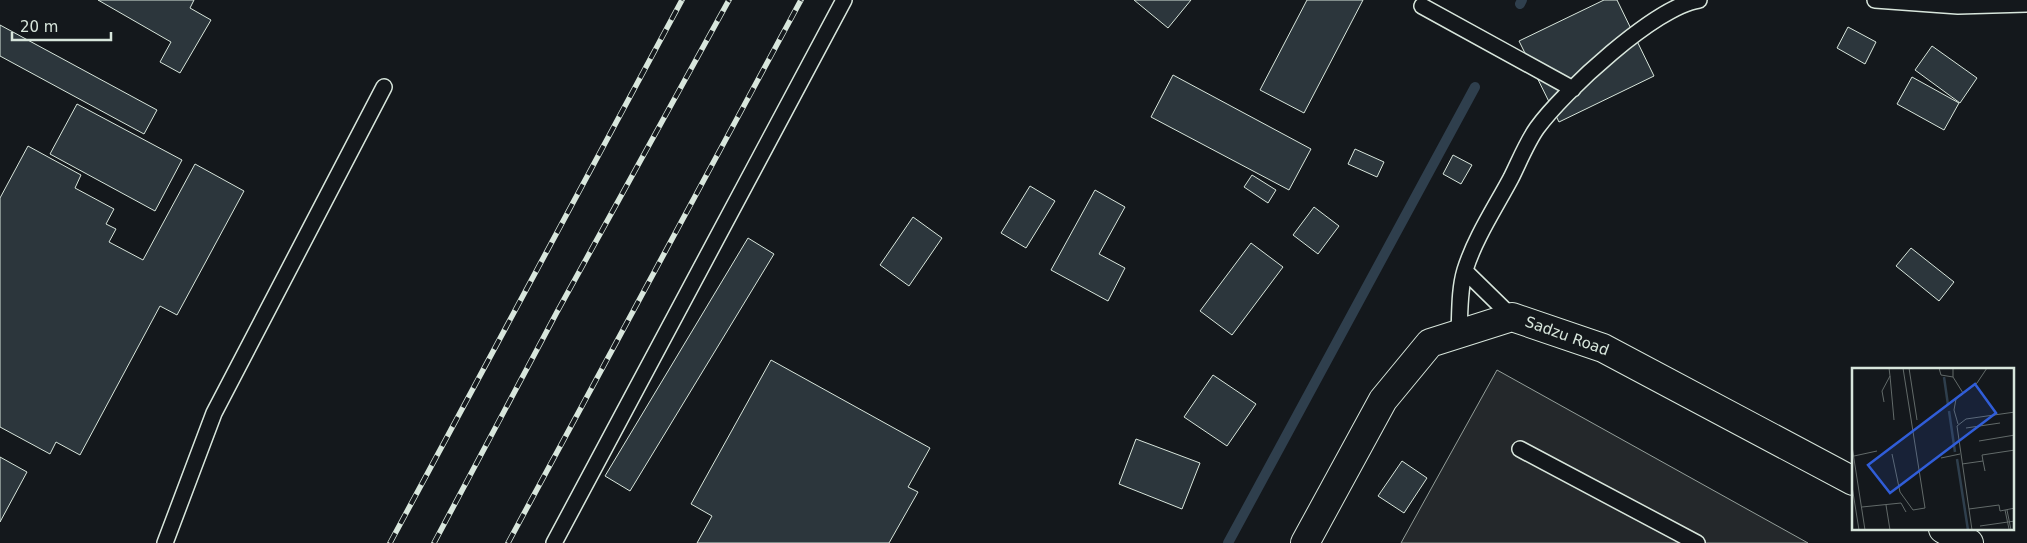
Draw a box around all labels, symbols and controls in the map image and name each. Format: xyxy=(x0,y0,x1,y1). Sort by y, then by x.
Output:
scale bar xyxy=(12,10,111,42)
text: 20 m xyxy=(20,18,58,36)
street label: Sadzu Road xyxy=(1523,312,1611,360)
inset map xyxy=(1852,368,2014,530)

